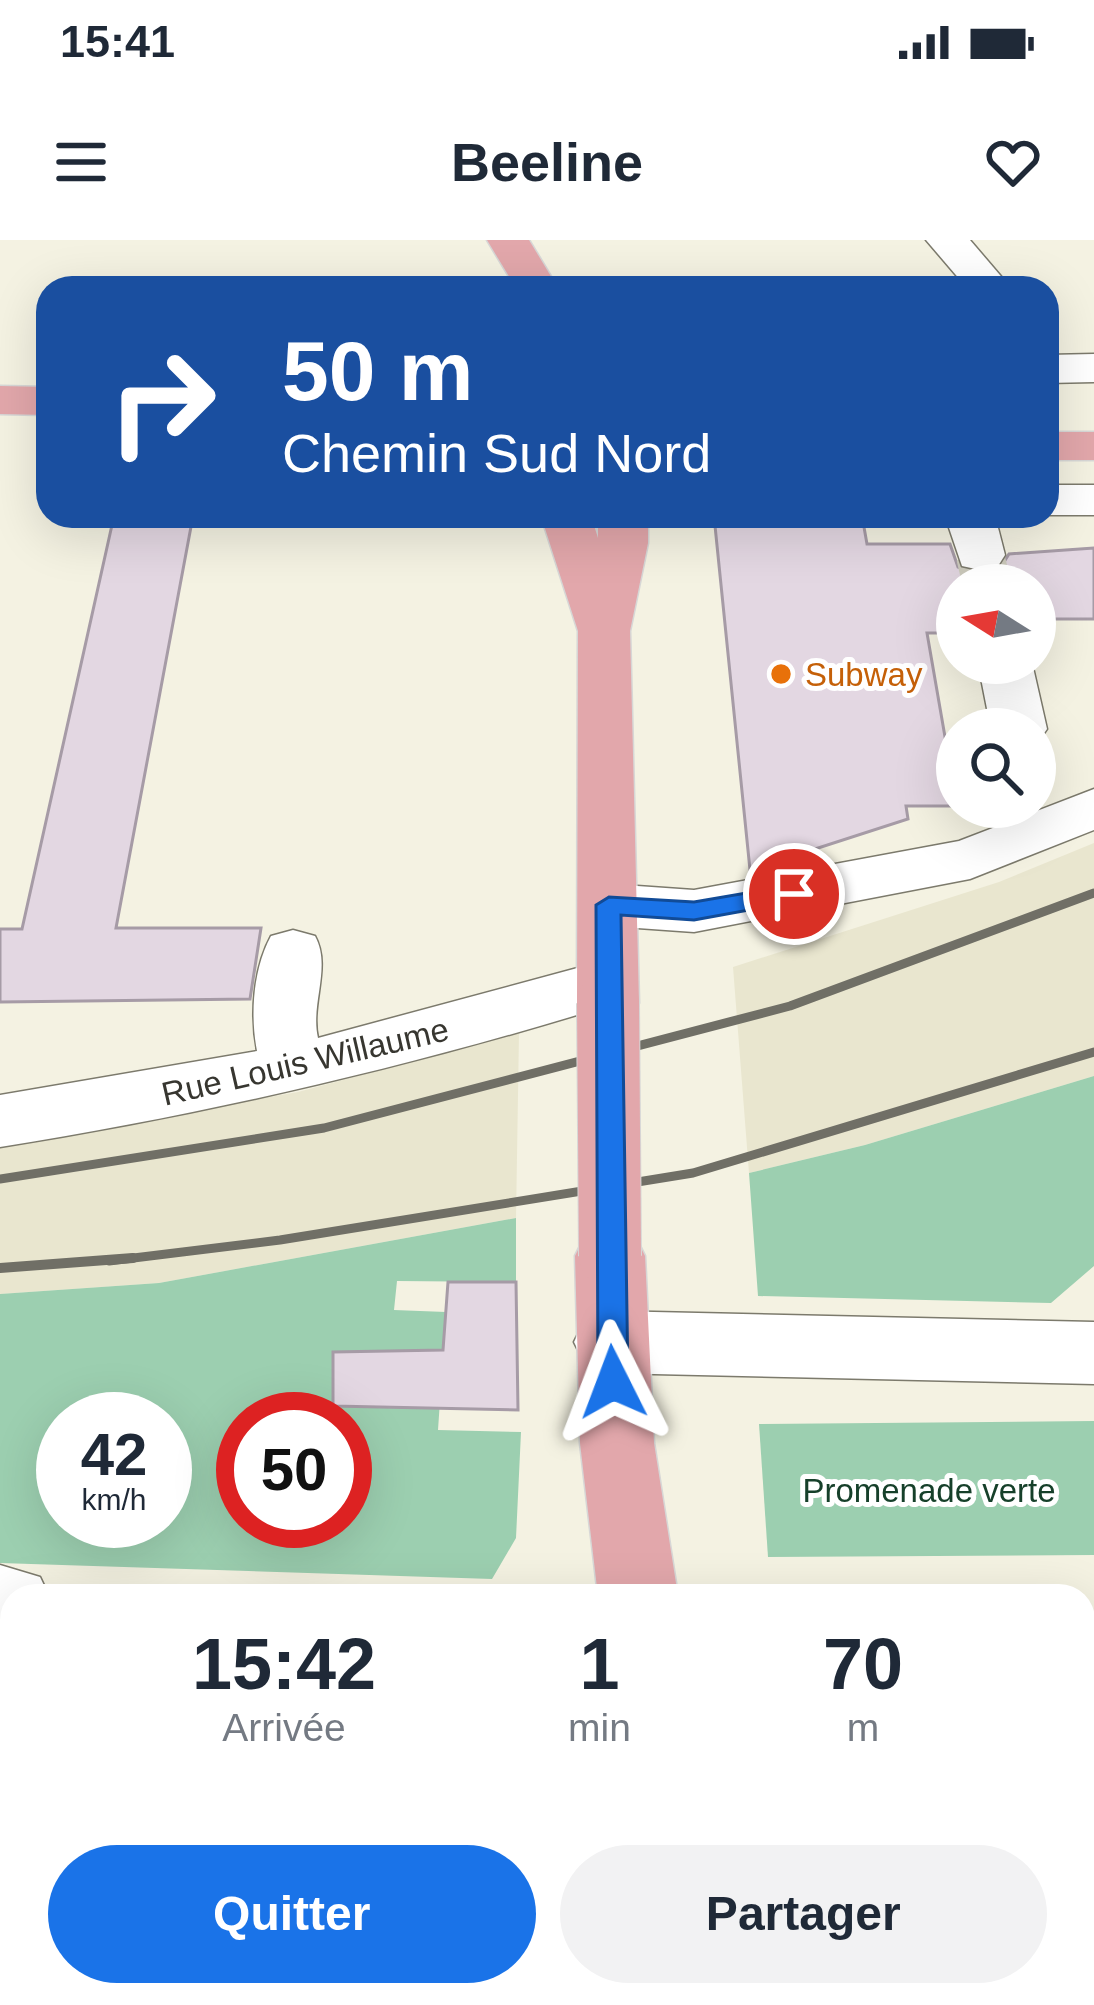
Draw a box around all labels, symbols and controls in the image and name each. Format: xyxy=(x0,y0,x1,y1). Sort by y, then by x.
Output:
text: 15:41 xyxy=(60,16,175,67)
icon: menu xyxy=(48,129,114,195)
icon: heart xyxy=(980,129,1046,195)
text: Beeline xyxy=(451,132,643,192)
icon: right xyxy=(84,324,240,480)
text: 50 m xyxy=(282,324,473,418)
text: Chemin Sud Nord xyxy=(282,423,711,483)
north arrow xyxy=(936,564,1056,684)
map controls xyxy=(936,564,1056,828)
place label: Subway xyxy=(805,656,923,693)
marker: Subway xyxy=(768,661,794,687)
button: search xyxy=(936,708,1056,828)
pin xyxy=(743,843,845,945)
icon: arrive xyxy=(761,861,827,927)
street label: Rue Louis Willaume xyxy=(158,1010,452,1113)
position arrow xyxy=(550,1319,676,1445)
speed limit sign: 50 xyxy=(216,1392,372,1548)
text: 42 xyxy=(81,1421,147,1488)
park label: Promenade verte xyxy=(802,1472,1056,1509)
text: km/h xyxy=(81,1483,147,1516)
text: 15:42 xyxy=(192,1624,376,1704)
text: 1 xyxy=(579,1624,620,1704)
text: 70 xyxy=(823,1624,903,1704)
text: Arrivée xyxy=(222,1706,346,1749)
text: min xyxy=(568,1706,631,1749)
text: m xyxy=(847,1706,879,1749)
button: Quitter xyxy=(48,1845,536,1983)
button: Partager xyxy=(560,1845,1047,1983)

